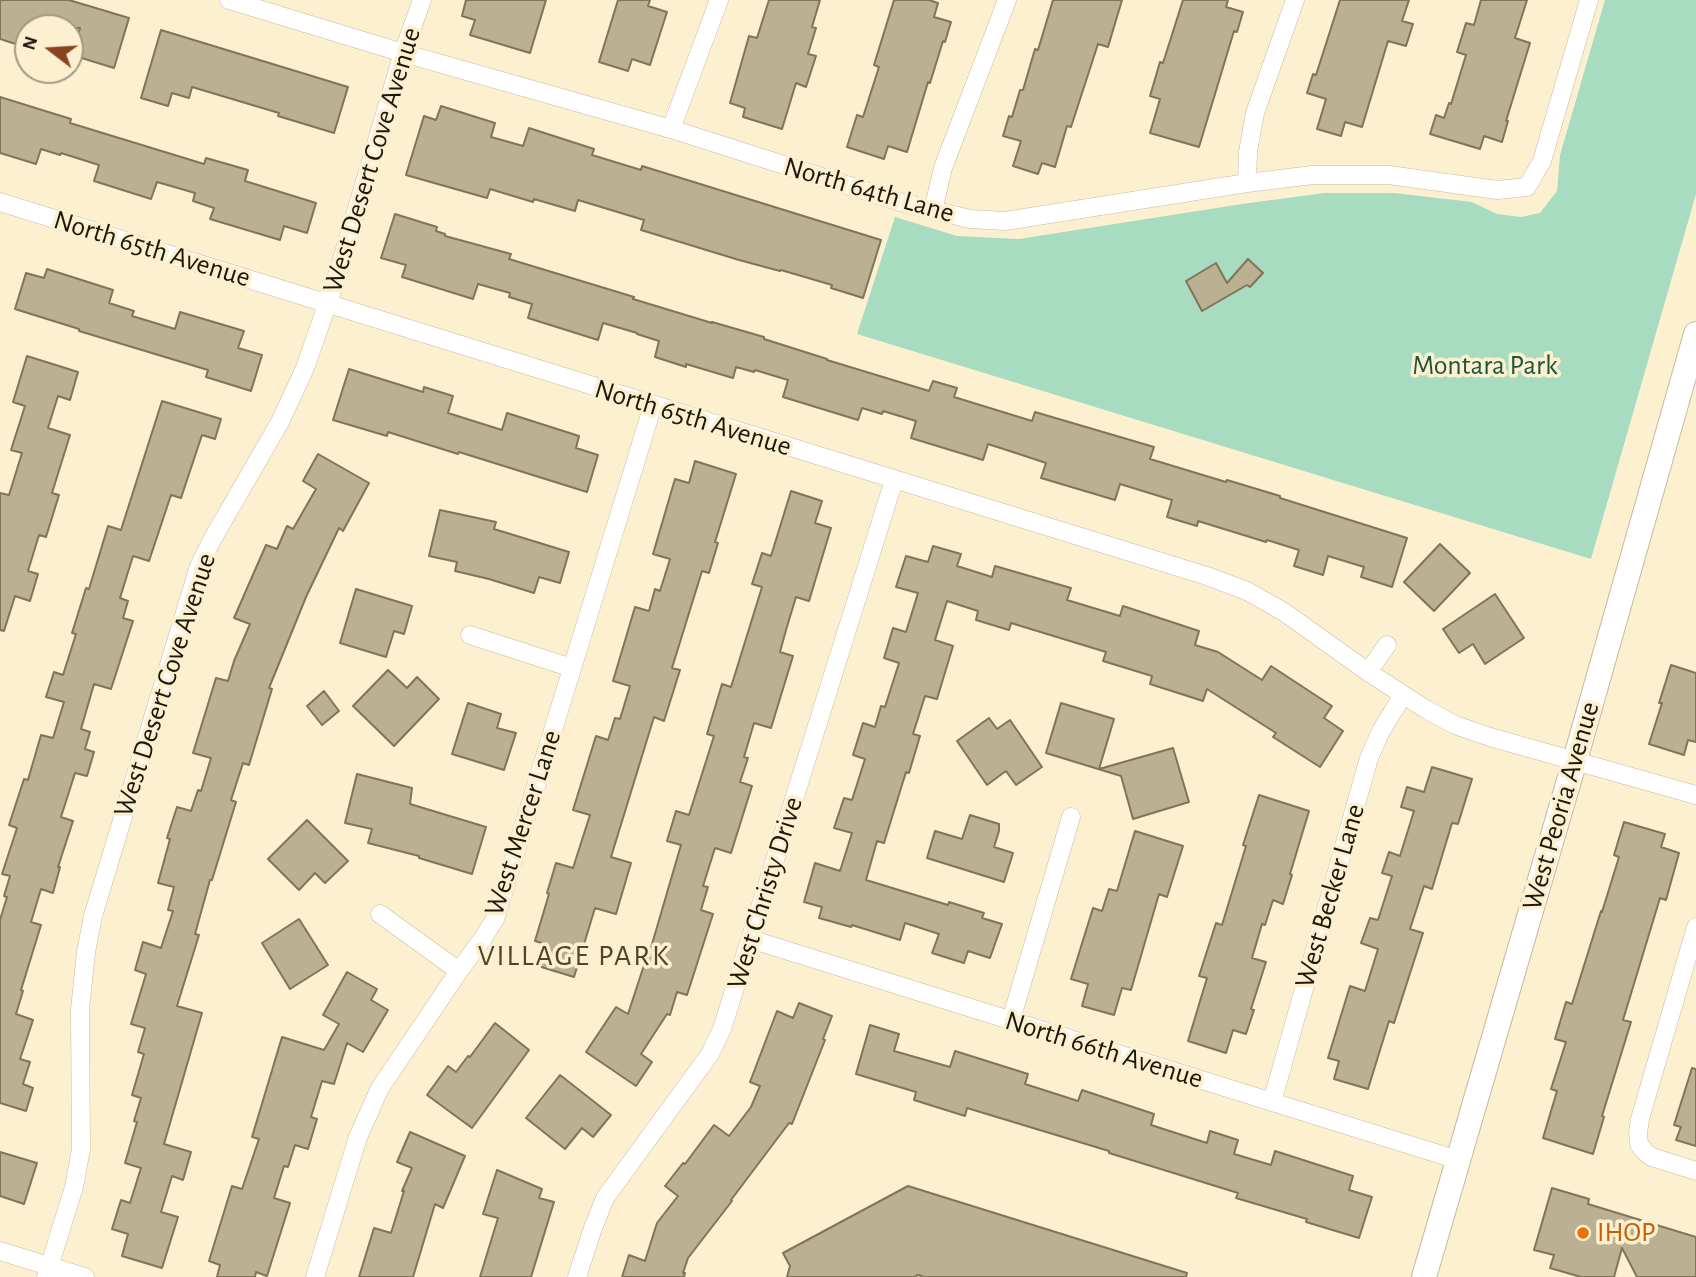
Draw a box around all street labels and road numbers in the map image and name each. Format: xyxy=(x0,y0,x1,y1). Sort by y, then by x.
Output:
street label: West Desert Cove Avenue xyxy=(316,23,428,297)
street label: North 64th Lane xyxy=(780,150,958,230)
street label: North 65th Avenue xyxy=(50,203,254,295)
street label: North 65th Avenue xyxy=(591,372,795,464)
street label: West Desert Cove Avenue xyxy=(106,549,224,821)
street label: West Peoria Avenue xyxy=(1515,698,1607,914)
street label: West Mercer Lane xyxy=(477,726,569,920)
street label: West Christy Drive xyxy=(720,793,810,993)
street label: West Becker Lane xyxy=(1288,800,1372,992)
street label: North 66th Avenue xyxy=(1001,1004,1207,1096)

